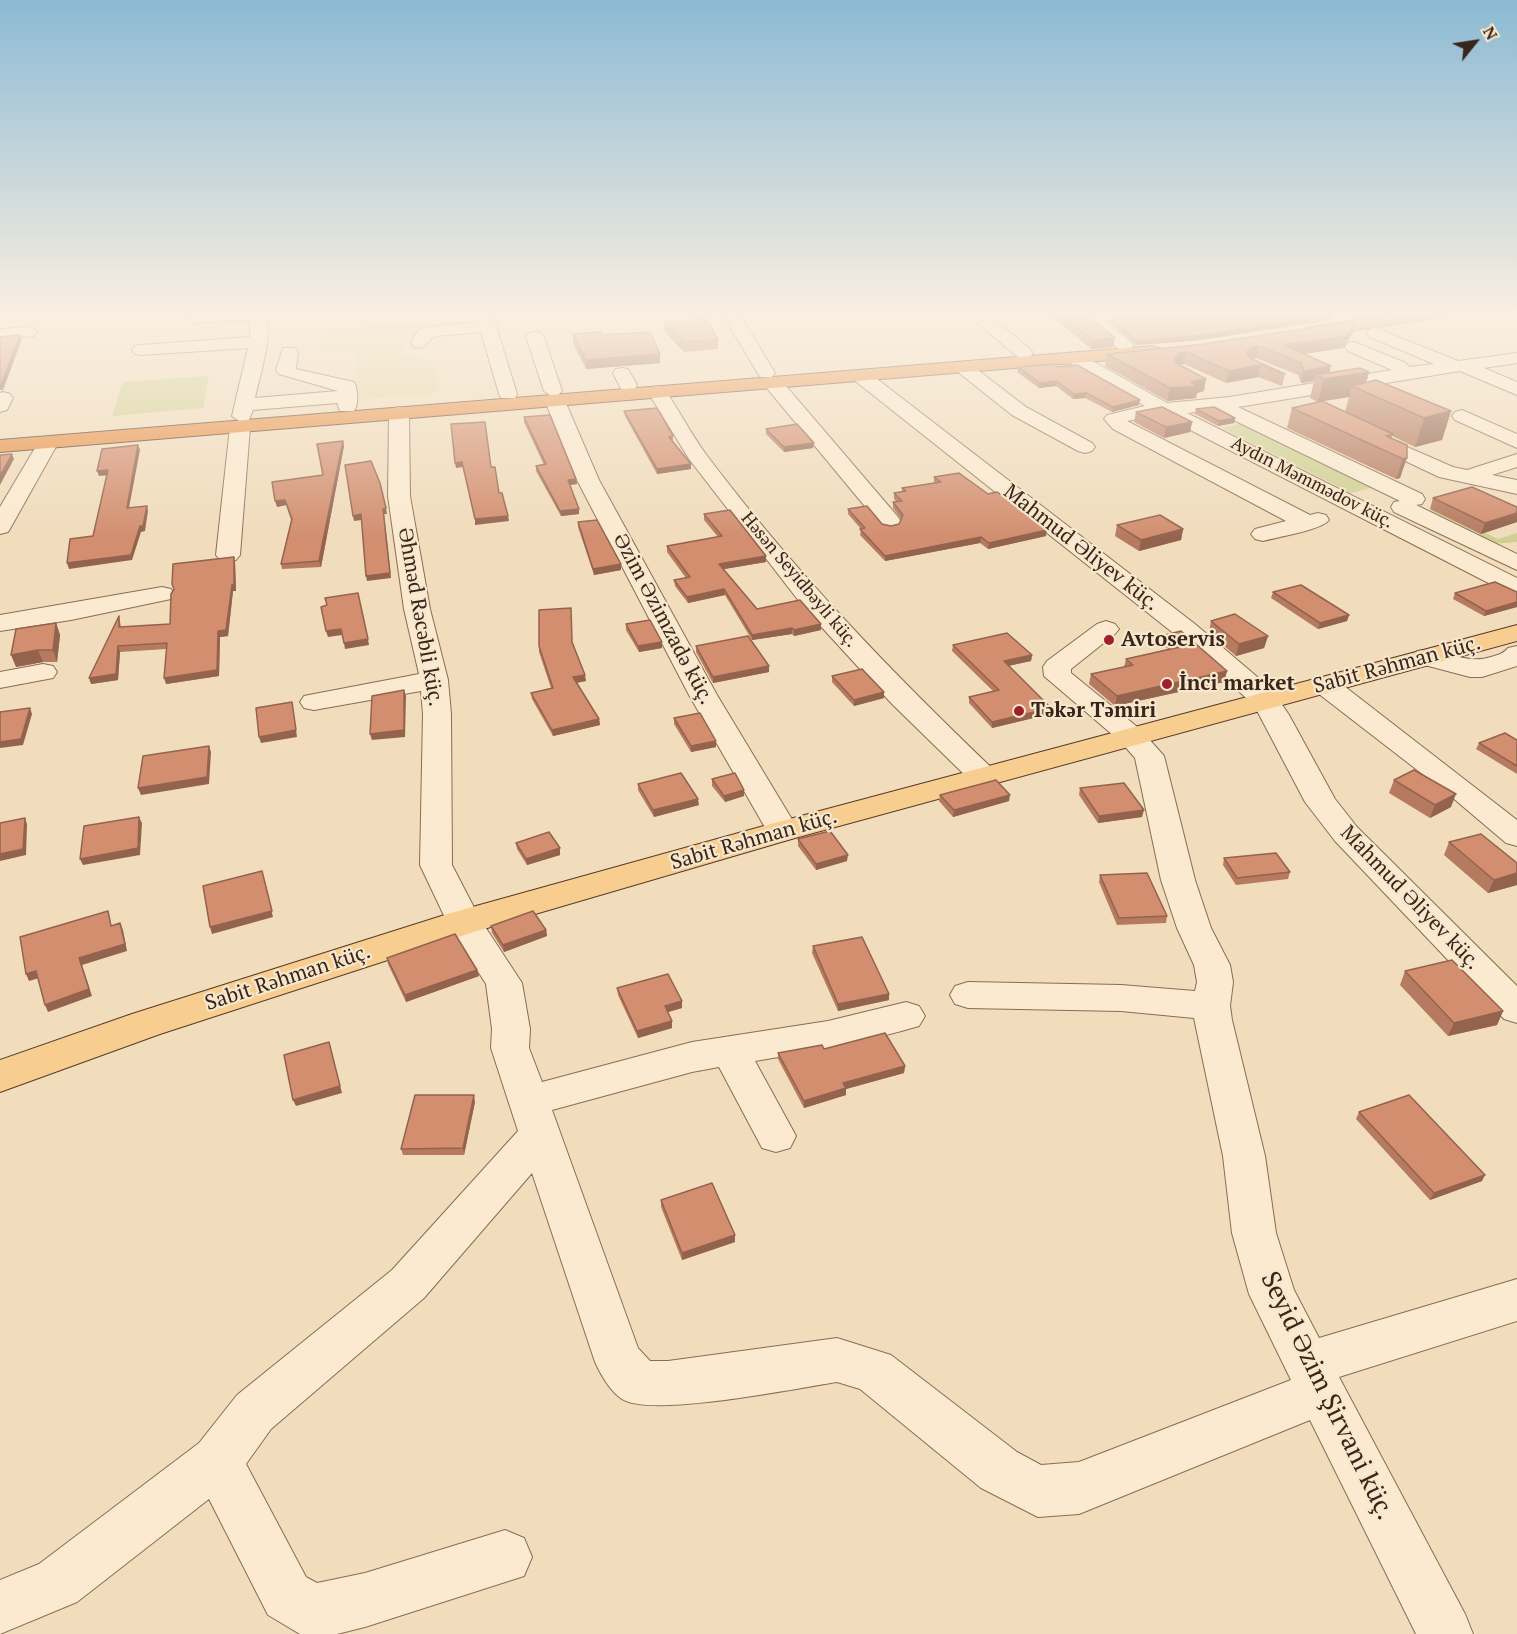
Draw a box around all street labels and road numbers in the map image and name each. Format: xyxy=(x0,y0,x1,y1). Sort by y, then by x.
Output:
street label: Aydın Məmmədov küç. xyxy=(1227,433,1397,533)
street label: Mahmud Əliyev küç. xyxy=(998,479,1164,617)
street label: Həsən Seyidbəyli küç. xyxy=(736,508,862,652)
street label: Əhməd Rəcəbli küç. xyxy=(392,526,448,708)
street label: Əzim Əzimzadə küç. xyxy=(607,529,719,709)
street label: Sabit Rəhman küç. xyxy=(1310,631,1484,699)
street label: Sabit Rəhman küç. xyxy=(668,804,840,876)
street label: Mahmud Əliyev küç. xyxy=(1335,821,1485,975)
street label: Sabit Rəhman küç. xyxy=(202,939,374,1017)
street label: Seyid Əzim Şirvani küç. xyxy=(1253,1267,1401,1525)

